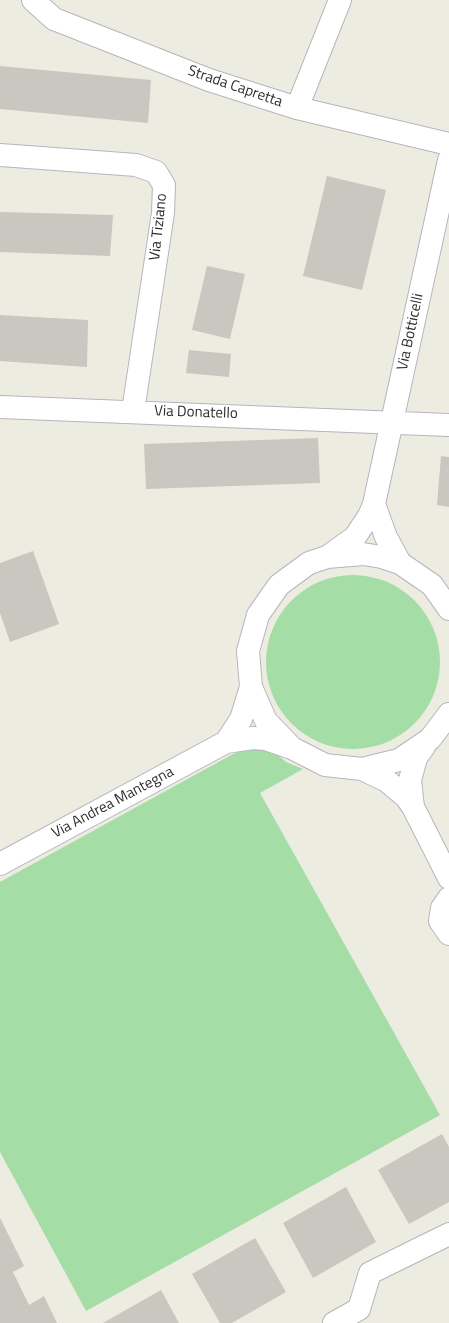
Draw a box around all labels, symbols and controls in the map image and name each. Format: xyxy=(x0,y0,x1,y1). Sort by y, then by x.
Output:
street label: Strada Capretta xyxy=(185,62,285,112)
street label: Via Tiziano xyxy=(147,192,171,262)
street label: Via Botticelli xyxy=(394,292,428,372)
street label: Via Donatello xyxy=(154,403,238,423)
street label: Via Andrea Mantegna xyxy=(49,763,177,843)

